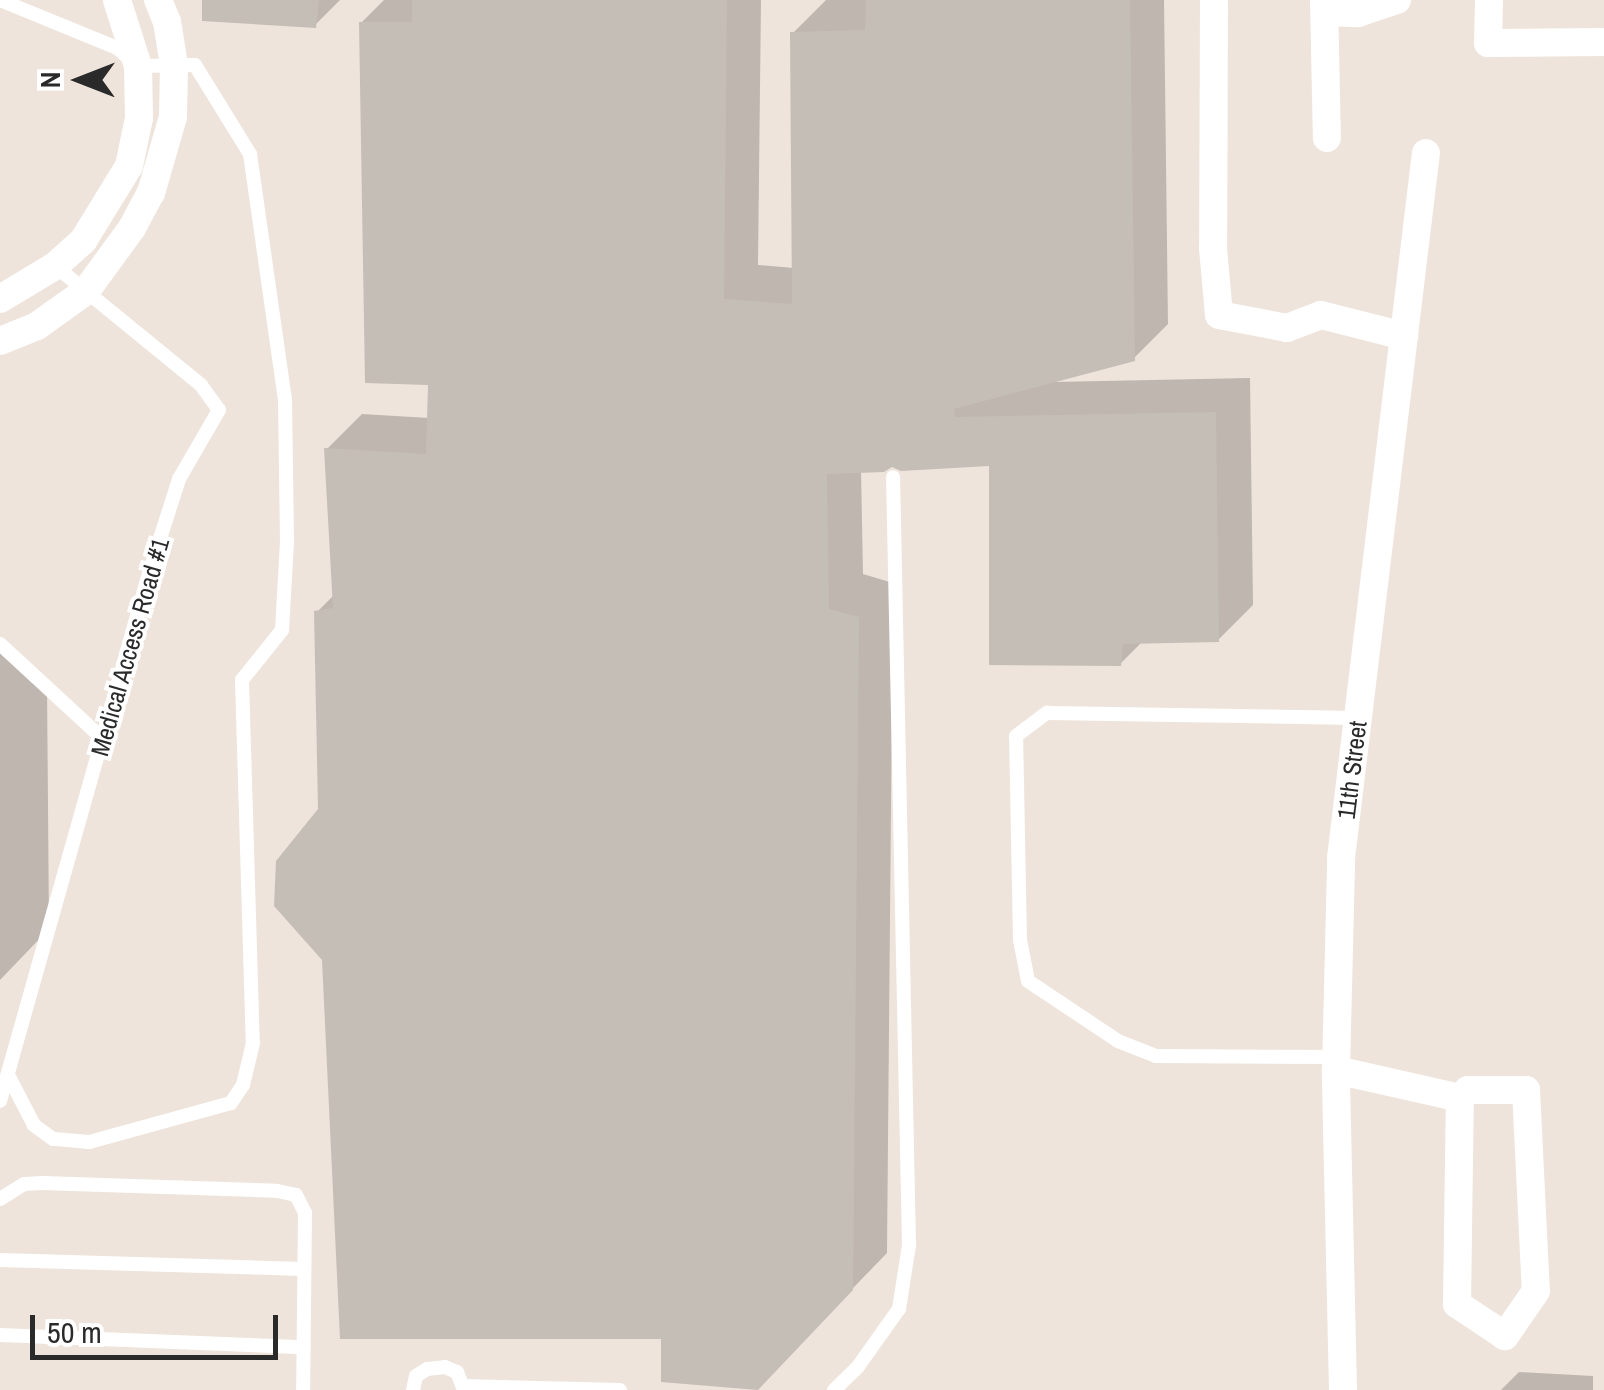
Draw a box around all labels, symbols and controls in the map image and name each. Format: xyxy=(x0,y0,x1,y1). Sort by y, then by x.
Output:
north arrow xyxy=(30,30,130,130)
text: N xyxy=(31,72,69,88)
street label: Medical Access Road #1 xyxy=(84,534,176,760)
street label: 11th Street xyxy=(1331,719,1373,821)
scale bar xyxy=(35,1295,282,1357)
text: 50 m xyxy=(47,1312,102,1352)

